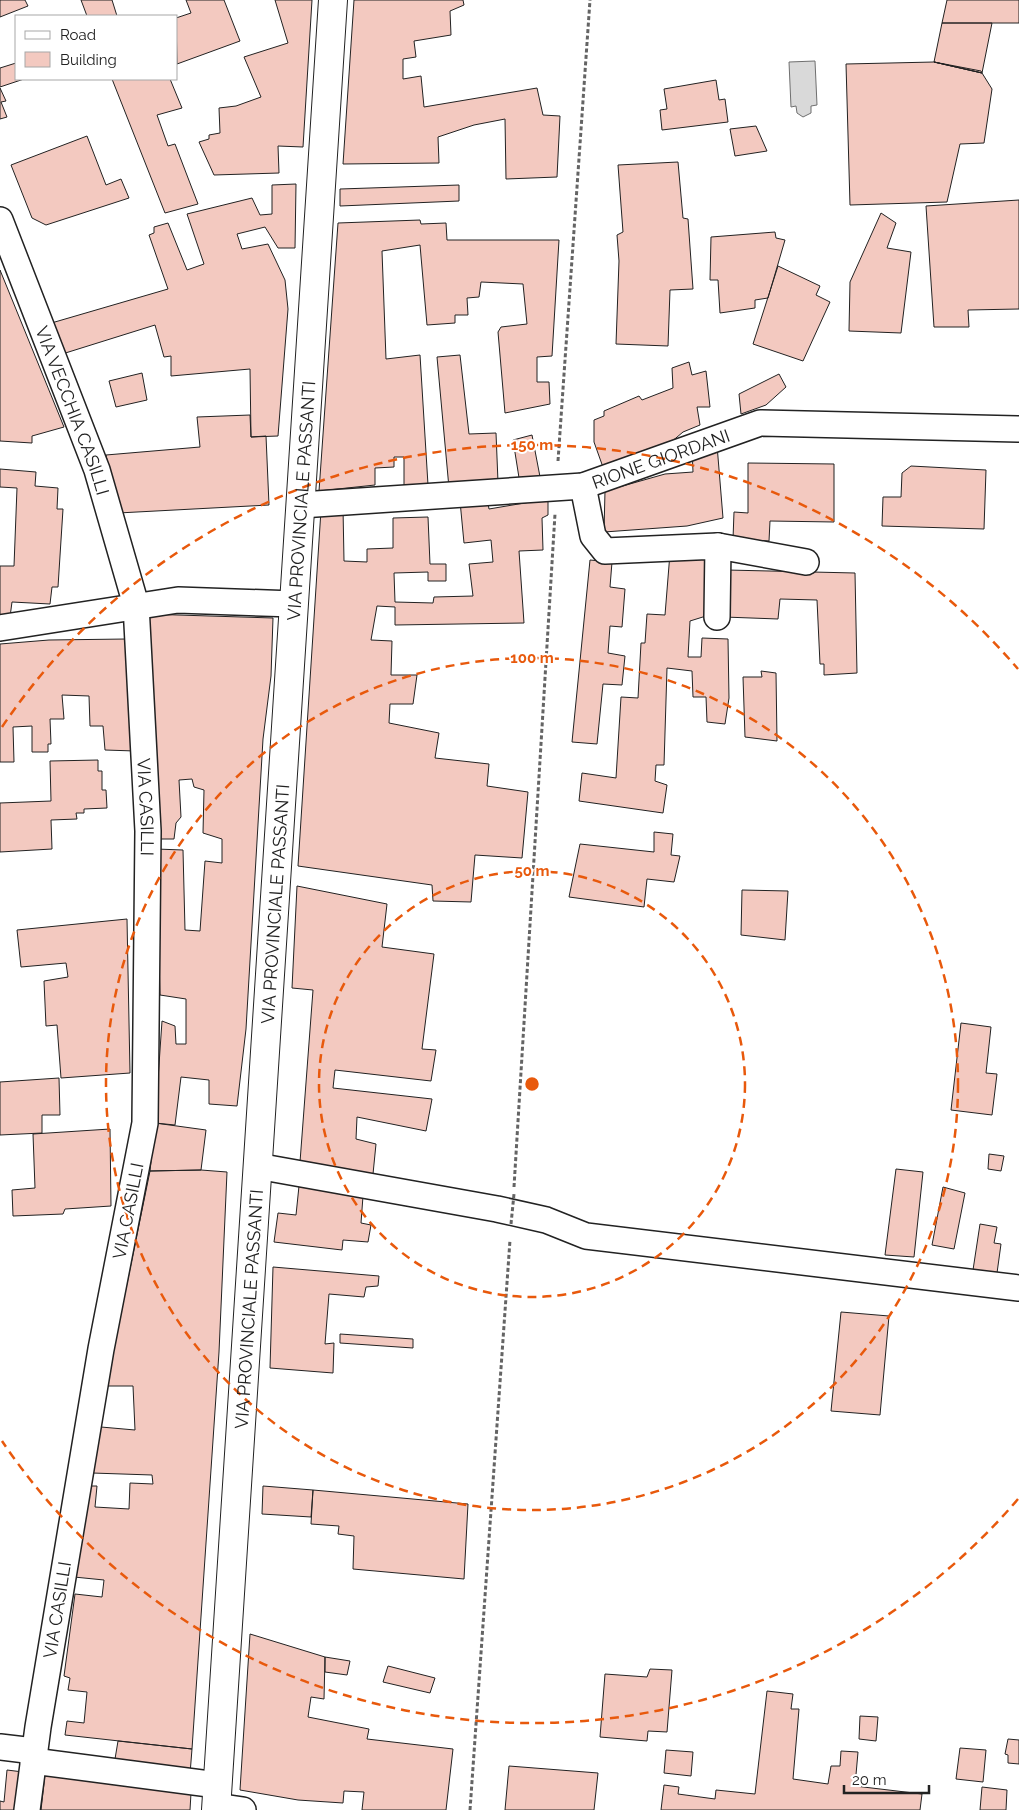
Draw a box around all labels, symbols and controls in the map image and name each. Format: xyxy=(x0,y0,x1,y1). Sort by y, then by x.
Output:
legend xyxy=(15,15,178,80)
text: Road xyxy=(60,26,96,44)
text: Building xyxy=(60,51,117,69)
street label: VIA VECCHIA CASILLI xyxy=(32,323,114,497)
street label: VIA PROVINCIALE PASSANTI xyxy=(282,380,319,621)
street label: RIONE GIORDANI xyxy=(589,424,732,493)
text: 150 m xyxy=(511,436,553,454)
text: 100 m xyxy=(510,649,554,667)
street label: VIA CASILLI xyxy=(134,758,159,856)
street label: VIA PROVINCIALE PASSANTI xyxy=(256,783,293,1024)
text: 50 m xyxy=(514,862,550,880)
centre of rings xyxy=(523,1075,541,1093)
street label: VIA CASILLI xyxy=(108,1161,148,1261)
street label: VIA PROVINCIALE PASSANTI xyxy=(230,1189,267,1430)
street label: VIA CASILLI xyxy=(39,1560,75,1660)
scale bar xyxy=(844,1762,929,1794)
text: 20 m xyxy=(852,1771,887,1789)

